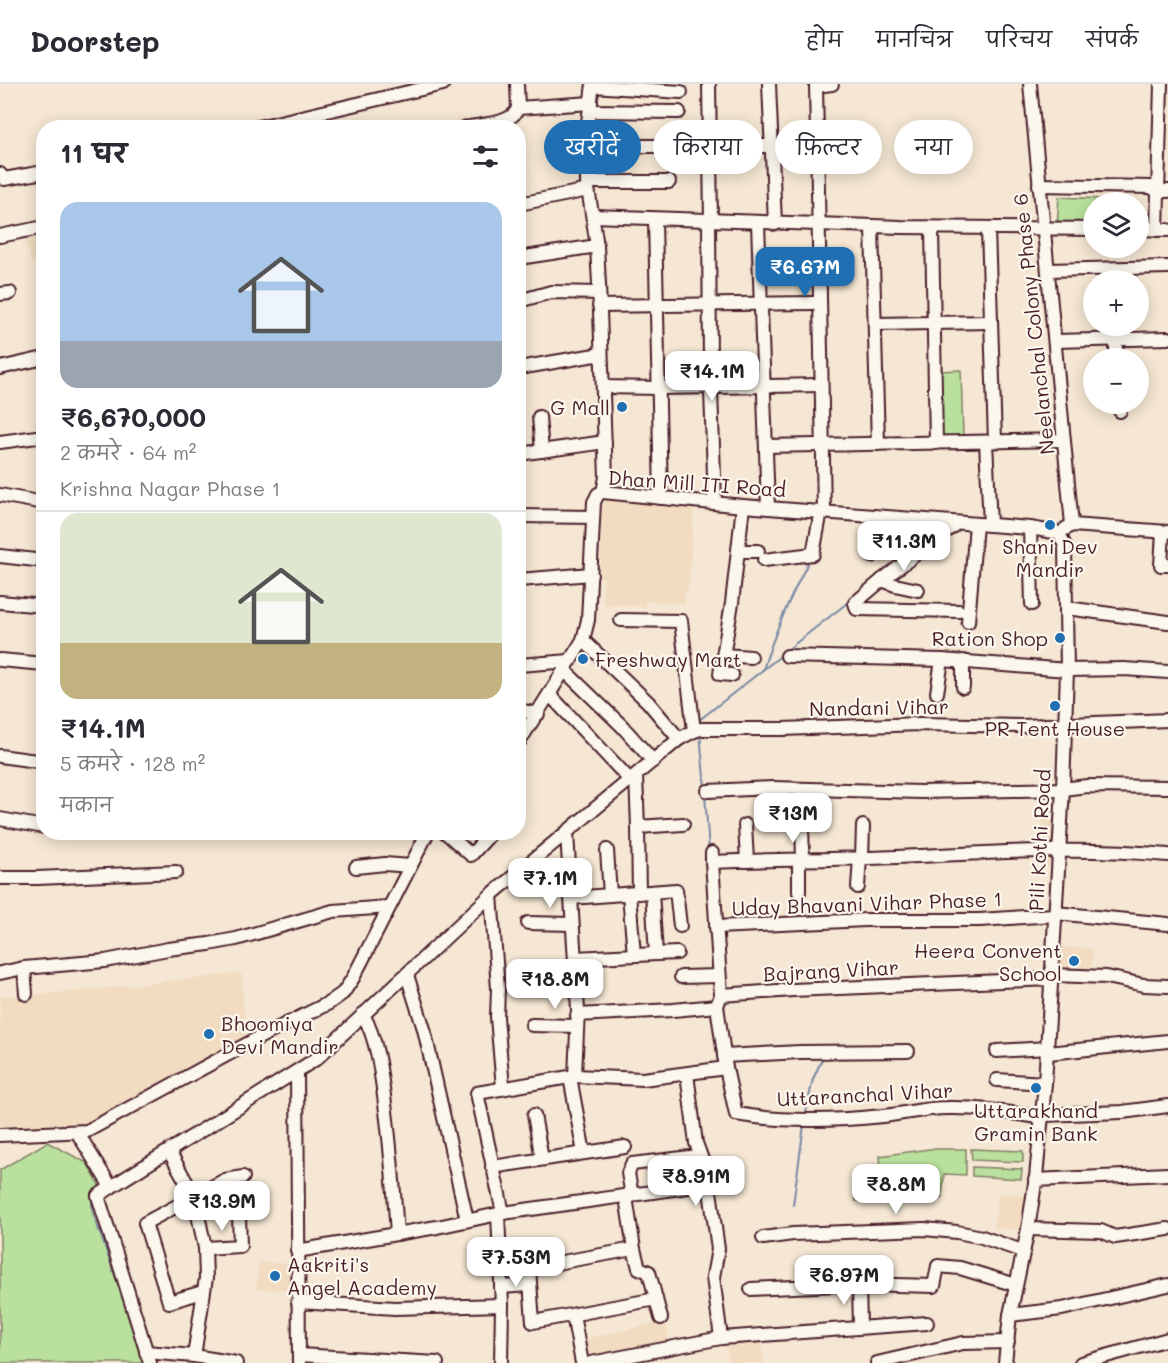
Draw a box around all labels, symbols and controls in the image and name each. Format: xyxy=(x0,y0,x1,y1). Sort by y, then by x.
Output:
text: Doorstep xyxy=(30,23,160,59)
text: होम xyxy=(806,25,843,52)
text: मानचित्र xyxy=(876,25,953,52)
text: परिचय xyxy=(986,25,1052,52)
text: संपर्क xyxy=(1085,25,1138,52)
chip: खरीदें xyxy=(544,120,641,174)
chip: किराया xyxy=(653,120,763,174)
chip: फ़िल्टर xyxy=(775,120,882,174)
chip: नया xyxy=(894,120,973,174)
text: 11 घर xyxy=(60,136,127,170)
icon: filters xyxy=(469,140,502,173)
street label: Neelanchal Colony Phase 6 xyxy=(1006,192,1060,456)
map controls xyxy=(1083,192,1149,414)
button: layers xyxy=(1083,192,1149,258)
icon: home xyxy=(227,241,335,349)
pin: ₹6.67M xyxy=(756,247,854,298)
text: ₹6.67M xyxy=(770,253,840,279)
button: + xyxy=(1083,270,1149,336)
button: − xyxy=(1083,348,1149,414)
pin: ₹14.1M xyxy=(663,351,761,402)
text: ₹14.1M xyxy=(679,357,745,383)
place label: G Mall xyxy=(550,394,610,420)
text: ₹6,670,000 xyxy=(60,400,206,434)
marker: G Mall xyxy=(615,400,629,414)
text: 2 कमरे · 64 m² xyxy=(60,439,196,465)
street label: Dhan Mill ITI Road xyxy=(607,464,787,502)
text: Krishna Nagar Phase 1 xyxy=(60,475,280,501)
marker: Shani Dev Mandir xyxy=(1043,518,1057,532)
pin: ₹11.3M xyxy=(855,521,953,572)
text: ₹11.3M xyxy=(871,527,937,553)
place label: Shani Dev Mandir xyxy=(1002,533,1098,582)
icon: home xyxy=(227,552,335,660)
place label: Ration Shop xyxy=(932,625,1048,651)
marker: Ration Shop xyxy=(1053,631,1067,645)
place label: Freshway Mart xyxy=(595,646,742,672)
marker: Freshway Mart xyxy=(576,652,590,666)
street label: Nandani Vihar xyxy=(809,693,949,721)
marker: PR Tent House xyxy=(1048,699,1062,713)
text: ₹14.1M xyxy=(60,711,146,745)
place label: PR Tent House xyxy=(985,715,1125,741)
text: 5 कमरे · 128 m² xyxy=(60,750,205,776)
street label: Pili Kothi Road xyxy=(1022,768,1056,912)
text: मकान xyxy=(60,791,113,817)
pin: ₹13M xyxy=(757,793,829,844)
text: ₹13M xyxy=(768,799,818,825)
pin: ₹7.1M xyxy=(508,858,592,909)
text: ₹7.1M xyxy=(522,864,578,890)
street label: Uday Bhavani Vihar Phase 1 xyxy=(731,885,1003,921)
place label: Heera Convent School xyxy=(914,937,1062,986)
street label: Bajrang Vihar xyxy=(762,953,900,987)
marker: Heera Convent School xyxy=(1067,954,1081,968)
pin: ₹18.8M xyxy=(506,959,604,1010)
text: ₹18.8M xyxy=(520,965,590,991)
place label: Bhoomiya Devi Mandir xyxy=(221,1010,339,1059)
marker: Bhoomiya Devi Mandir xyxy=(202,1027,216,1041)
street label: Uttaranchal Vihar xyxy=(776,1076,954,1112)
marker: Uttarakhand Gramin Bank xyxy=(1029,1081,1043,1095)
place label: Uttarakhand Gramin Bank xyxy=(974,1097,1098,1146)
pin: ₹8.91M xyxy=(647,1156,745,1207)
text: ₹8.91M xyxy=(662,1162,730,1188)
pin: ₹8.8M xyxy=(854,1164,938,1215)
text: ₹8.8M xyxy=(866,1170,926,1196)
pin: ₹13.9M xyxy=(173,1181,271,1232)
text: ₹13.9M xyxy=(188,1187,256,1213)
pin: ₹7.53M xyxy=(467,1237,565,1288)
text: ₹7.53M xyxy=(481,1243,551,1269)
place label: Aakriti's Angel Academy xyxy=(287,1251,437,1300)
pin: ₹6.97M xyxy=(795,1255,893,1306)
text: ₹6.97M xyxy=(809,1261,879,1287)
marker: Aakriti's Angel Academy xyxy=(268,1269,282,1283)

